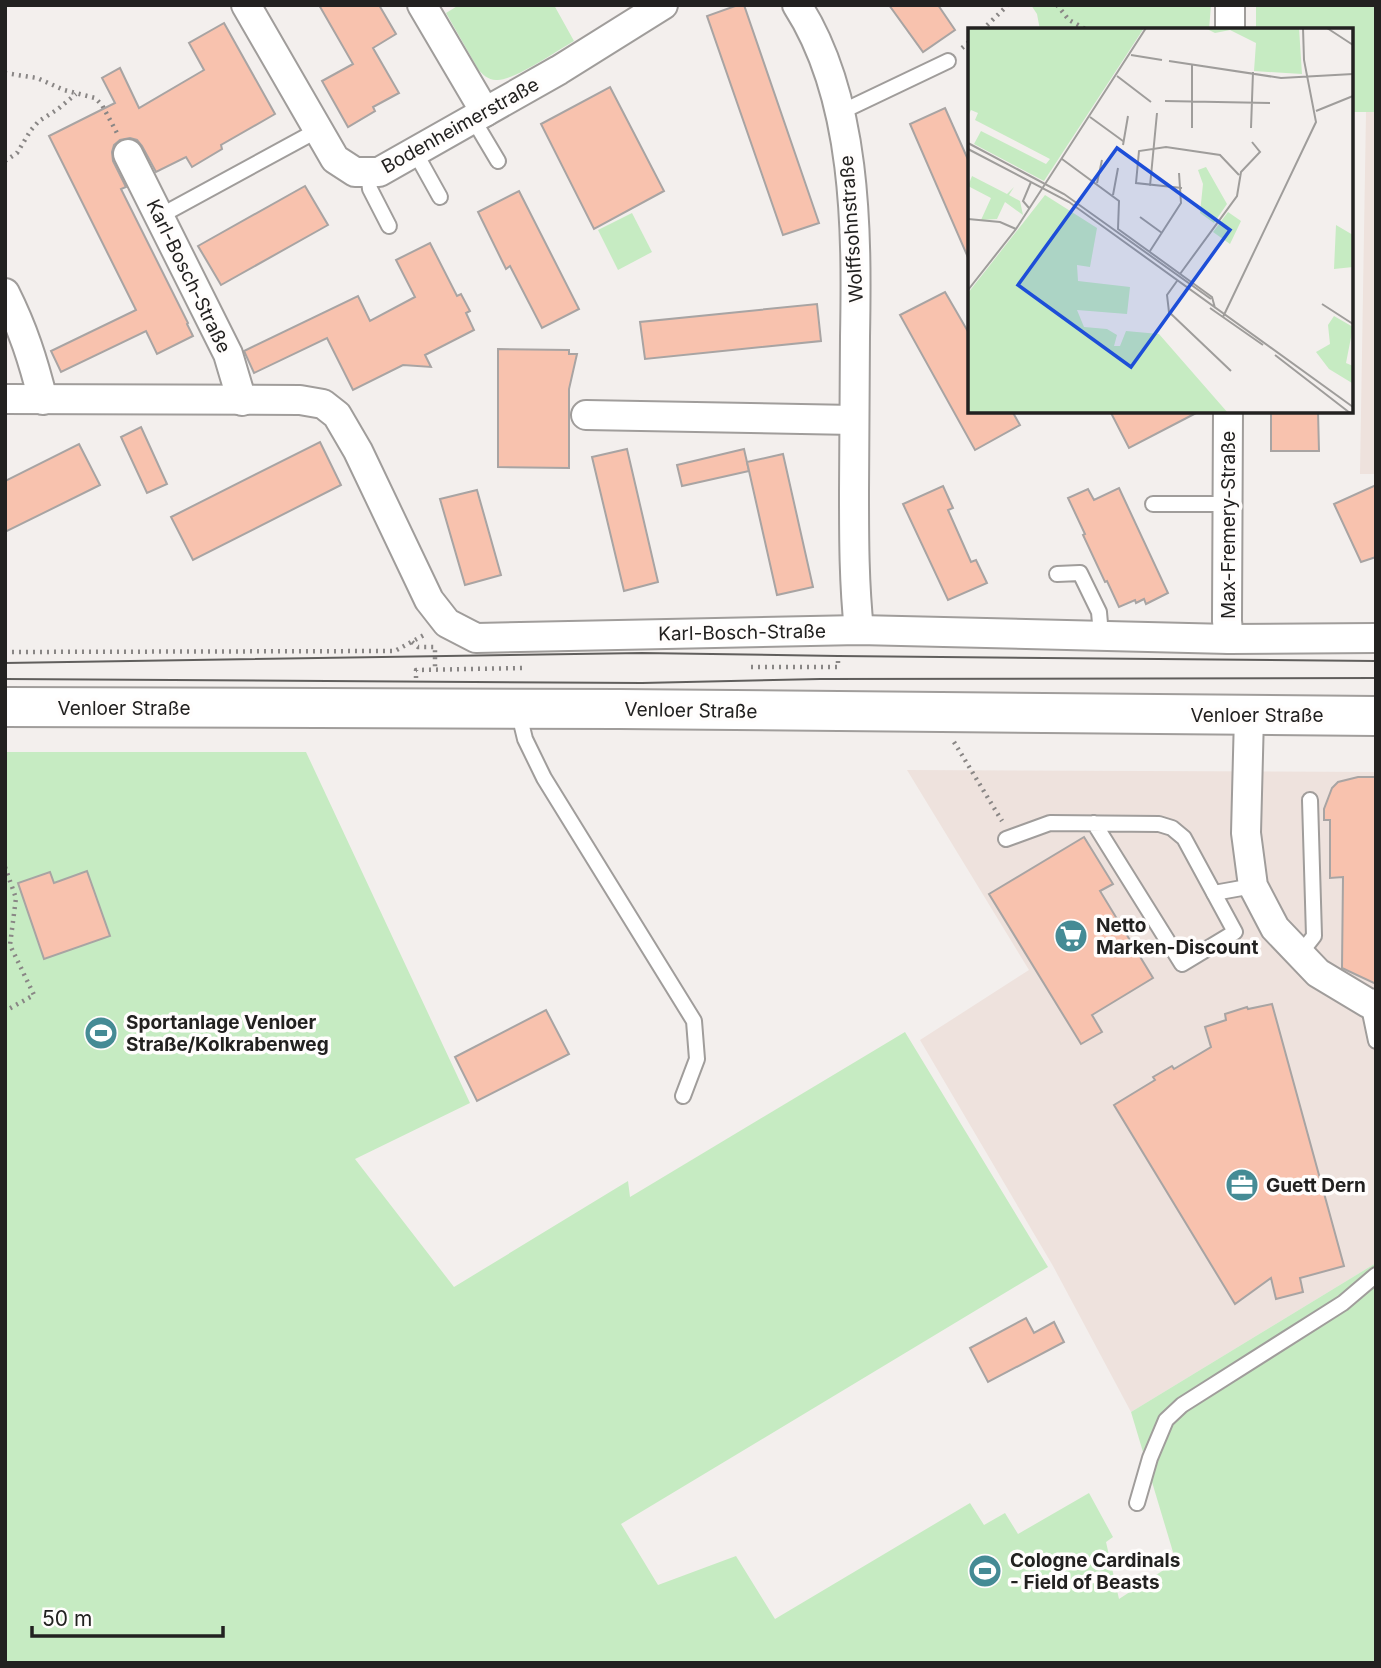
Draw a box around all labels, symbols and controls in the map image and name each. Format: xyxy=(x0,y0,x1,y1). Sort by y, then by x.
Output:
inset map xyxy=(968,28,1353,413)
street label: Bodenheimerstraße xyxy=(378,73,543,178)
street label: Wolffsohnstraße xyxy=(835,155,868,303)
street label: Karl-Bosch-Straße xyxy=(141,196,236,357)
street label: Max-Fremery-Straße xyxy=(1217,431,1240,619)
street label: Karl-Bosch-Straße xyxy=(658,620,826,645)
street label: Venloer Straße xyxy=(57,697,191,720)
street label: Venloer Straße xyxy=(624,698,758,723)
street label: Venloer Straße xyxy=(1190,704,1324,727)
place label: Netto Marken-Discount xyxy=(1096,914,1258,959)
supermarket icon: Netto Marken-Discount xyxy=(1052,917,1090,955)
place label: Sportanlage Venloer Straße/Kolkrabenweg xyxy=(126,1011,329,1056)
sports icon: Sportanlage Venloer Straße/Kolkrabenweg xyxy=(82,1014,120,1052)
office icon: Guett Dern xyxy=(1223,1166,1261,1204)
place label: Guett Dern xyxy=(1266,1174,1366,1197)
place label: Cologne Cardinals - Field of Beasts xyxy=(1010,1549,1180,1594)
sports icon: Cologne Cardinals - Field of Beasts xyxy=(966,1552,1004,1590)
scale bar xyxy=(32,1594,222,1638)
text: 50 m xyxy=(42,1606,92,1631)

